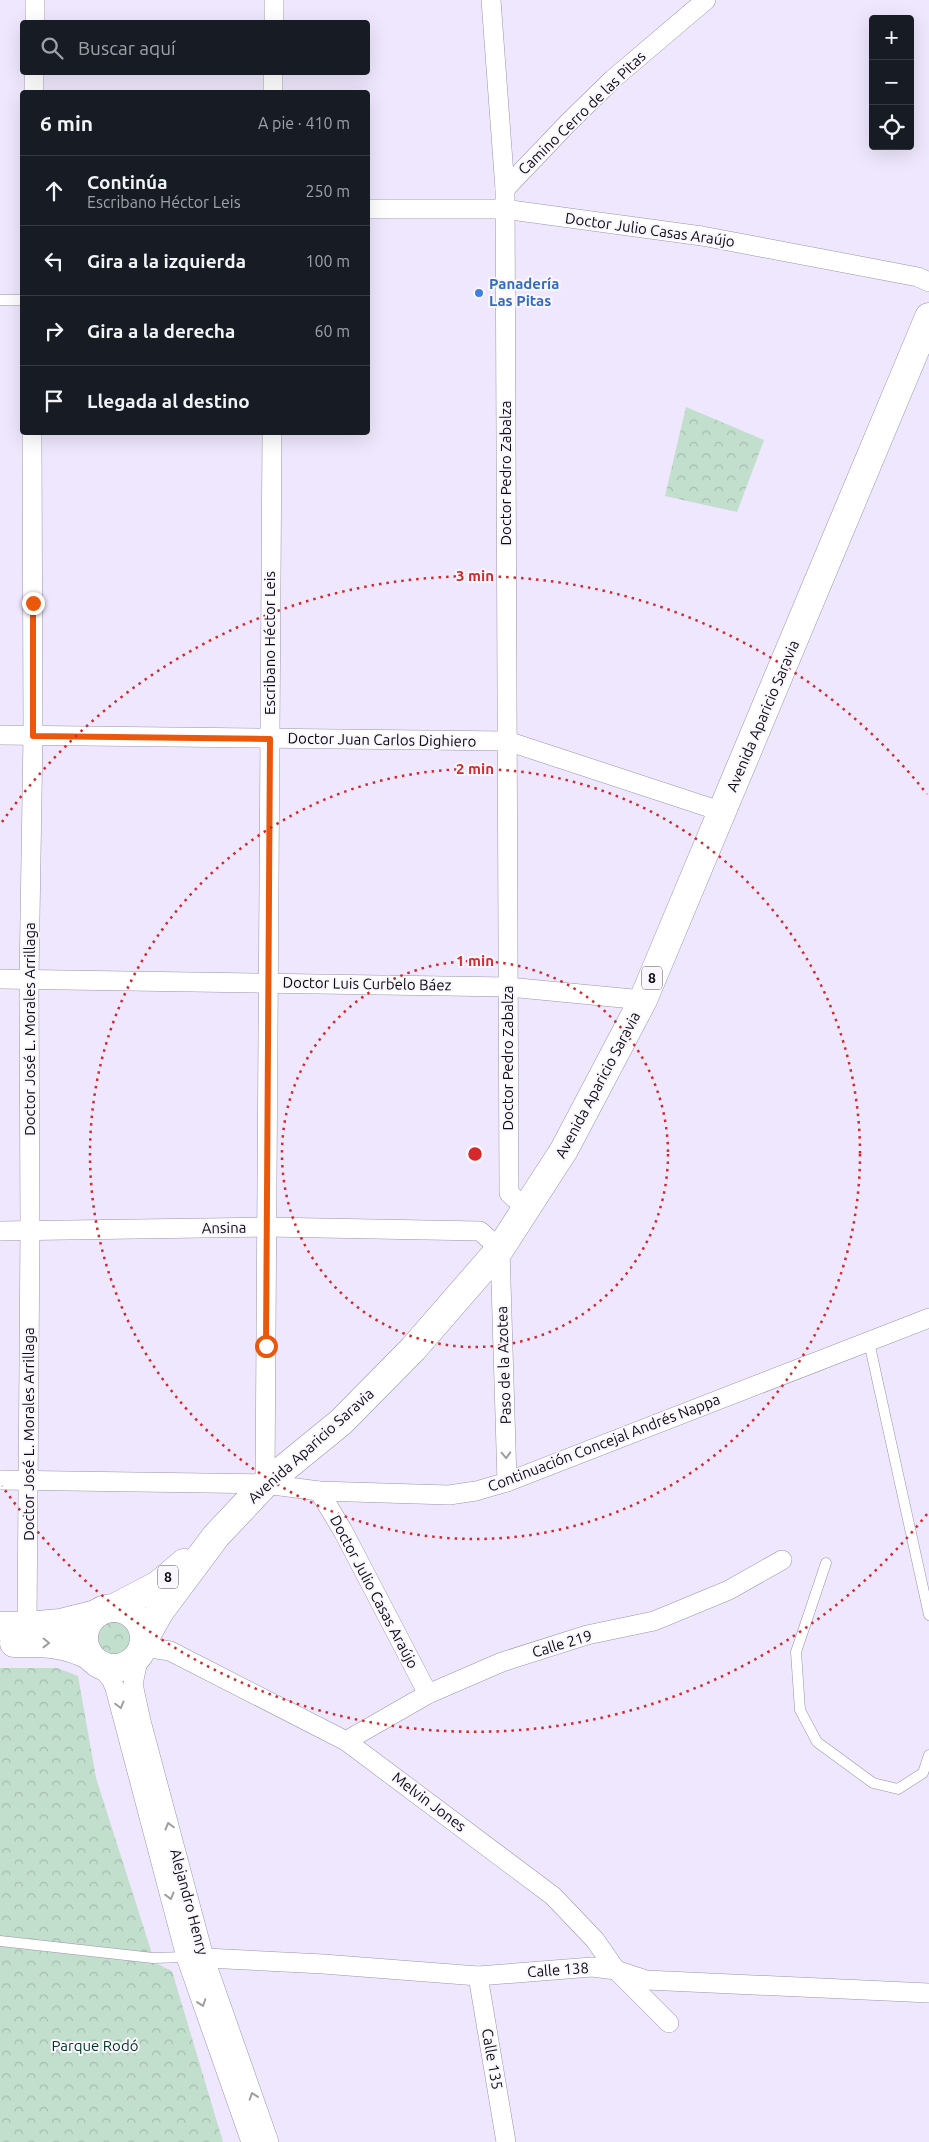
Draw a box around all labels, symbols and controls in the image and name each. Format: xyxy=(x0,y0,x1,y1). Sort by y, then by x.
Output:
map controls xyxy=(869,15,914,150)
button: + xyxy=(869,15,914,60)
search box xyxy=(20,20,370,75)
icon: search xyxy=(38,34,66,62)
text: Buscar aquí xyxy=(78,37,176,59)
street label: Camino Cerro de las Pitas xyxy=(515,47,649,178)
button: − xyxy=(869,60,914,105)
button: locate xyxy=(869,105,914,150)
text: 6 min xyxy=(40,111,93,135)
text: A pie · 410 m xyxy=(258,114,350,132)
text: Continúa xyxy=(87,171,168,193)
icon: ahead xyxy=(40,177,68,205)
text: 250 m xyxy=(305,182,350,200)
text: Escribano Héctor Leis xyxy=(87,193,241,211)
street label: Doctor Julio Casas Araújo xyxy=(564,209,736,250)
icon: left xyxy=(40,247,68,275)
text: Gira a la izquierda xyxy=(87,250,246,272)
text: 100 m xyxy=(305,252,350,270)
place label: Panadería Las Pitas xyxy=(489,275,559,309)
marker: Panadería Las Pitas xyxy=(473,287,485,299)
icon: right xyxy=(40,317,68,345)
text: Gira a la derecha xyxy=(87,320,235,342)
text: 60 m xyxy=(314,322,350,340)
icon: arrive xyxy=(40,387,68,415)
text: Llegada al destino xyxy=(87,390,250,412)
street label: Doctor Pedro Zabalza xyxy=(497,401,514,545)
text: 3 min xyxy=(456,567,494,584)
street label: Escribano Héctor Leis xyxy=(261,571,278,715)
route end xyxy=(22,592,45,615)
street label: Avenida Aparicio Saravia xyxy=(723,637,802,794)
street label: Doctor Juan Carlos Dighiero xyxy=(287,729,477,750)
text: 2 min xyxy=(456,760,494,777)
street label: Doctor José L. Morales Arrillaga xyxy=(21,922,38,1136)
text: 1 min xyxy=(456,952,494,969)
road number: 8 xyxy=(642,966,662,990)
street label: Doctor Luis Curbelo Báez xyxy=(282,974,452,993)
street label: Doctor Pedro Zabalza xyxy=(499,986,516,1130)
street label: Avenida Aparicio Saravia xyxy=(552,1009,643,1161)
centre of rings xyxy=(466,1145,484,1163)
street label: Ansina xyxy=(201,1219,247,1236)
street label: Paso de la Azotea xyxy=(493,1306,514,1424)
street label: Doctor José L. Morales Arrillaga xyxy=(20,1327,37,1541)
route start xyxy=(255,1335,278,1358)
street label: Avenida Aparicio Saravia xyxy=(244,1385,377,1507)
street label: Continuación Concejal Andrés Nappa xyxy=(485,1390,722,1495)
one-way arrow xyxy=(501,1451,512,1459)
street label: Doctor Julio Casas Araújo xyxy=(327,1512,422,1671)
road number: 8 xyxy=(158,1565,178,1588)
street label: Calle 219 xyxy=(530,1626,594,1661)
one-way arrow xyxy=(43,1638,51,1648)
one-way arrow xyxy=(114,1700,124,1708)
street label: Melvin Jones xyxy=(389,1768,469,1835)
one-way arrow xyxy=(164,1821,175,1830)
street label: Alejandro Henry xyxy=(167,1847,212,1957)
one-way arrow xyxy=(164,1891,175,1900)
street label: Calle 138 xyxy=(527,1959,589,1980)
one-way arrow xyxy=(197,1998,207,2007)
street label: Calle 135 xyxy=(479,2027,506,2091)
park label: Parque Rodó xyxy=(52,2037,138,2054)
one-way arrow xyxy=(249,2092,259,2101)

